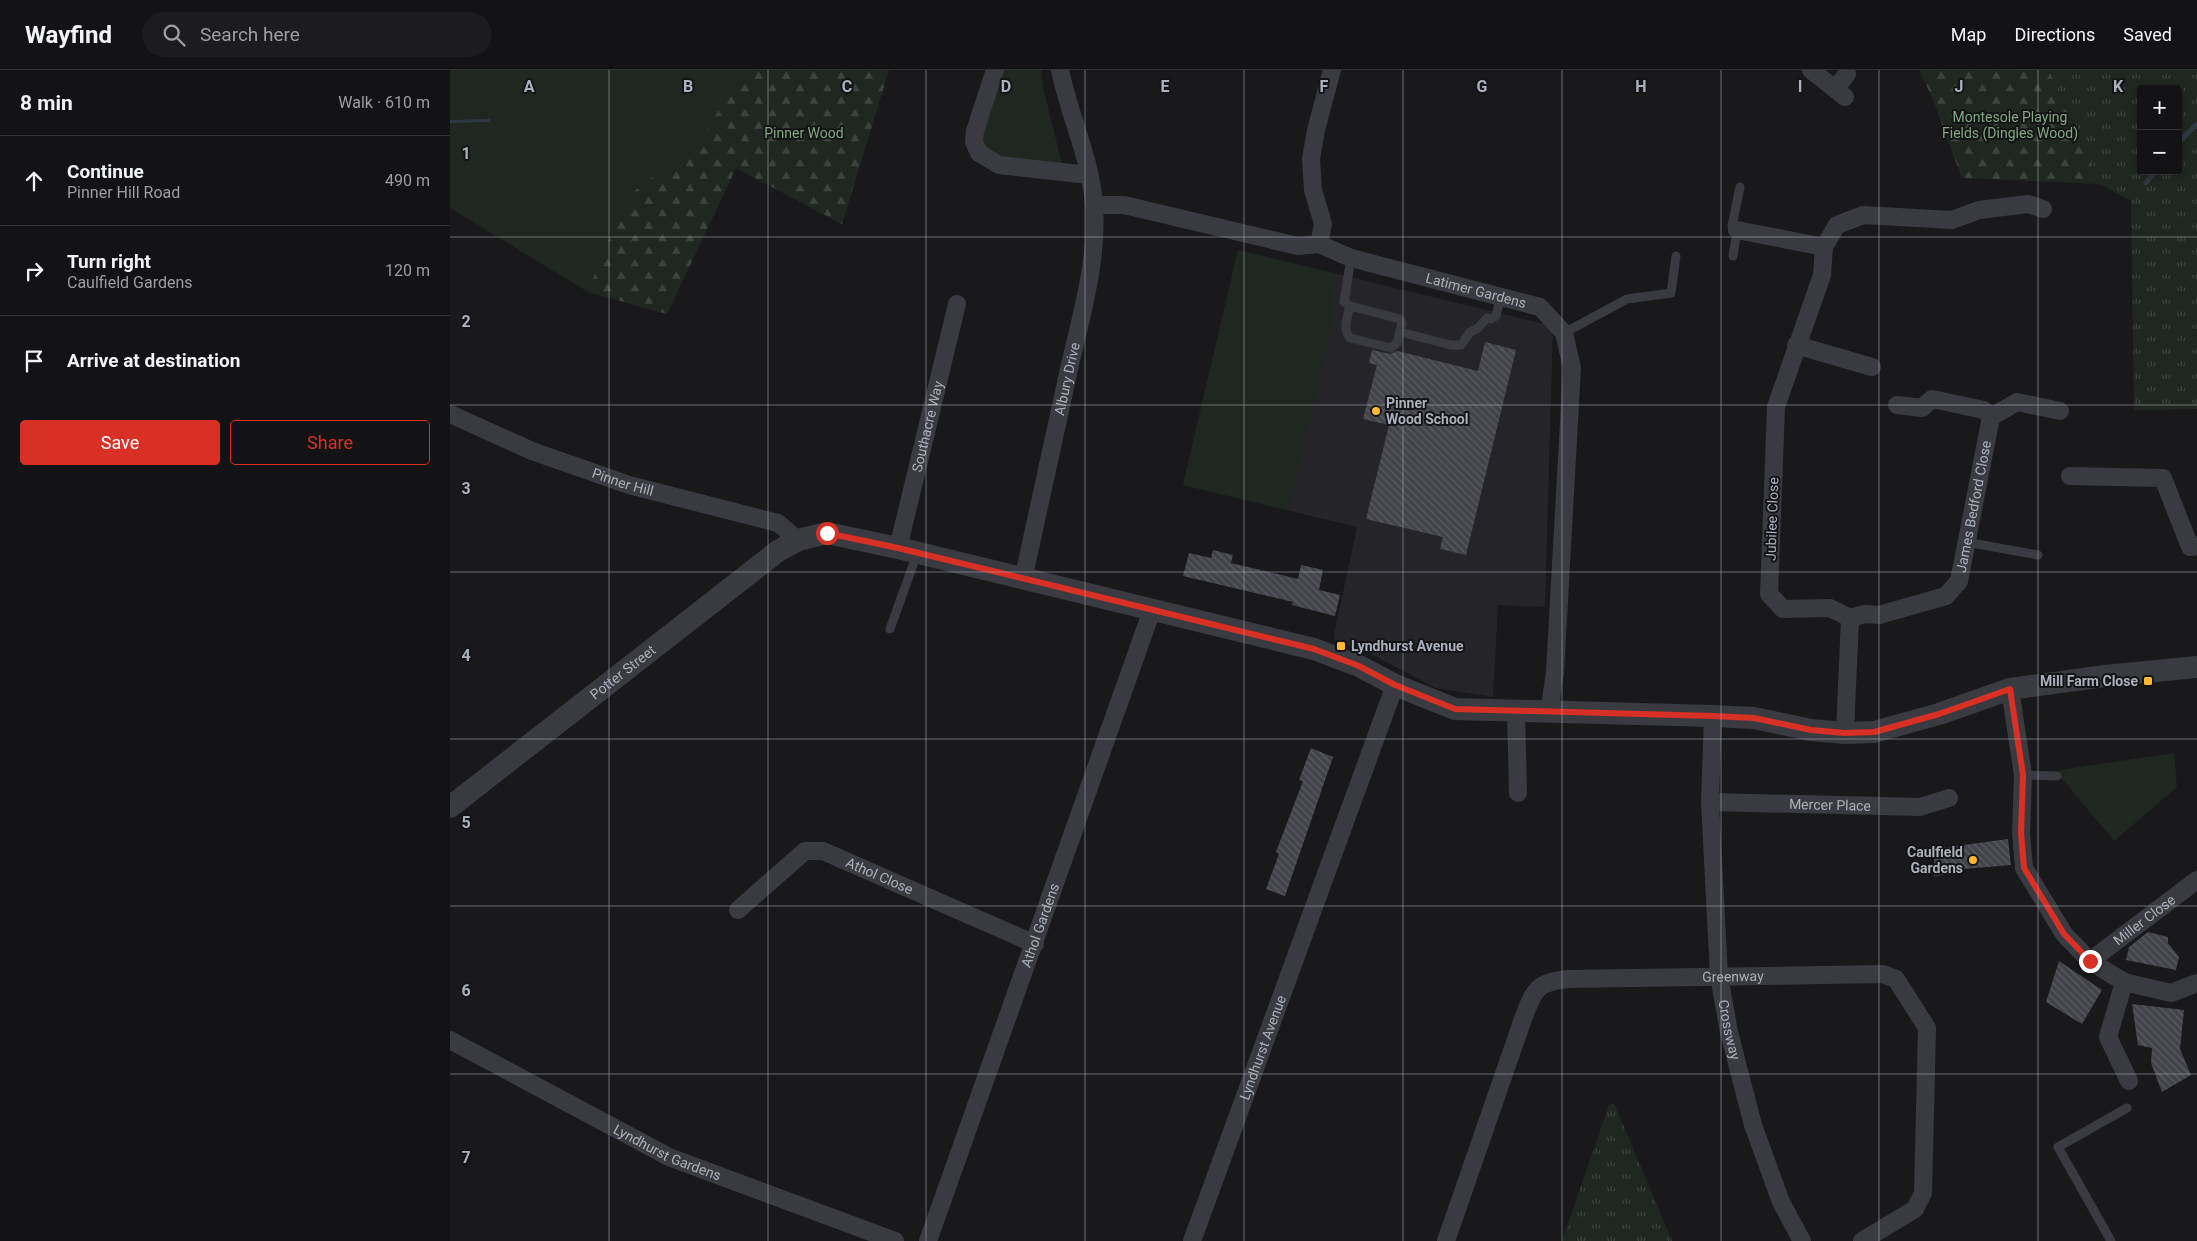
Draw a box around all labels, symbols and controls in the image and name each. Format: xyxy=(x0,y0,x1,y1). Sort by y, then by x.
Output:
search box xyxy=(142,12,492,57)
text: Wayfind xyxy=(25,21,112,49)
icon: search xyxy=(160,21,188,49)
text: Search here xyxy=(200,23,300,46)
text: Map xyxy=(1951,24,1986,45)
text: Directions xyxy=(2014,24,2095,45)
text: Saved xyxy=(2123,24,2172,45)
text: A xyxy=(524,77,535,96)
text: B xyxy=(683,77,693,96)
text: C xyxy=(842,77,852,96)
text: D xyxy=(1001,77,1011,96)
text: E xyxy=(1161,77,1170,96)
text: F xyxy=(1320,77,1329,96)
text: G xyxy=(1477,77,1488,96)
text: H xyxy=(1635,77,1647,96)
text: I xyxy=(1798,77,1802,96)
text: J xyxy=(1955,77,1963,96)
text: K xyxy=(2113,77,2124,96)
map controls xyxy=(2137,85,2182,175)
button: + xyxy=(2137,85,2182,130)
text: 8 min xyxy=(20,91,73,115)
text: Walk · 610 m xyxy=(338,93,430,112)
park label: Montesole Playing Fields (Dingles Wood) xyxy=(1942,109,2078,142)
park label: Pinner Wood xyxy=(764,125,844,141)
button: − xyxy=(2137,130,2182,175)
text: 1 xyxy=(461,144,471,163)
text: Continue xyxy=(67,160,144,183)
icon: ahead xyxy=(20,167,48,195)
text: 490 m xyxy=(385,171,430,190)
text: Pinner Hill Road xyxy=(67,183,180,202)
text: Turn right xyxy=(67,250,151,273)
icon: right xyxy=(20,257,48,285)
text: 120 m xyxy=(385,261,430,280)
street label: Latimer Gardens xyxy=(1424,270,1528,311)
text: Caulfield Gardens xyxy=(67,273,193,292)
text: 2 xyxy=(461,312,471,331)
street label: Albury Drive xyxy=(1051,341,1083,417)
icon: arrive xyxy=(20,347,48,375)
text: Arrive at destination xyxy=(67,349,240,372)
street label: Southacre Way xyxy=(909,379,946,474)
place label: Pinner Wood School xyxy=(1386,395,1468,427)
marker: Pinner Wood School xyxy=(1370,405,1382,417)
button: Save xyxy=(20,420,220,465)
button: Share xyxy=(230,420,430,465)
street label: James Bedford Close xyxy=(1953,439,1994,574)
street label: Pinner Hill xyxy=(590,465,655,499)
street label: Jubilee Close xyxy=(1763,477,1781,561)
text: 3 xyxy=(461,479,471,498)
route start xyxy=(816,522,839,545)
place label: Lyndhurst Avenue xyxy=(1351,638,1464,654)
marker: Lyndhurst Avenue xyxy=(1335,640,1347,652)
street label: Potter Street xyxy=(587,642,659,703)
text: 4 xyxy=(461,646,471,665)
place label: Mill Farm Close xyxy=(2040,673,2138,689)
marker: Mill Farm Close xyxy=(2142,675,2154,687)
street label: Mercer Place xyxy=(1789,796,1871,814)
text: 5 xyxy=(461,813,471,832)
place label: Caulfield Gardens xyxy=(1907,844,1963,876)
street label: Athol Close xyxy=(844,854,915,897)
marker: Caulfield Gardens xyxy=(1967,854,1979,866)
street label: Athol Gardens xyxy=(1018,881,1062,970)
street label: Miller Close xyxy=(2110,891,2178,948)
route end xyxy=(2079,950,2102,973)
street label: Greenway xyxy=(1702,968,1764,985)
text: 6 xyxy=(461,981,471,1000)
street label: Lyndhurst Avenue xyxy=(1236,993,1289,1102)
street label: Crossway xyxy=(1715,999,1744,1062)
street label: Lyndhurst Gardens xyxy=(611,1121,723,1184)
text: 7 xyxy=(461,1148,471,1167)

